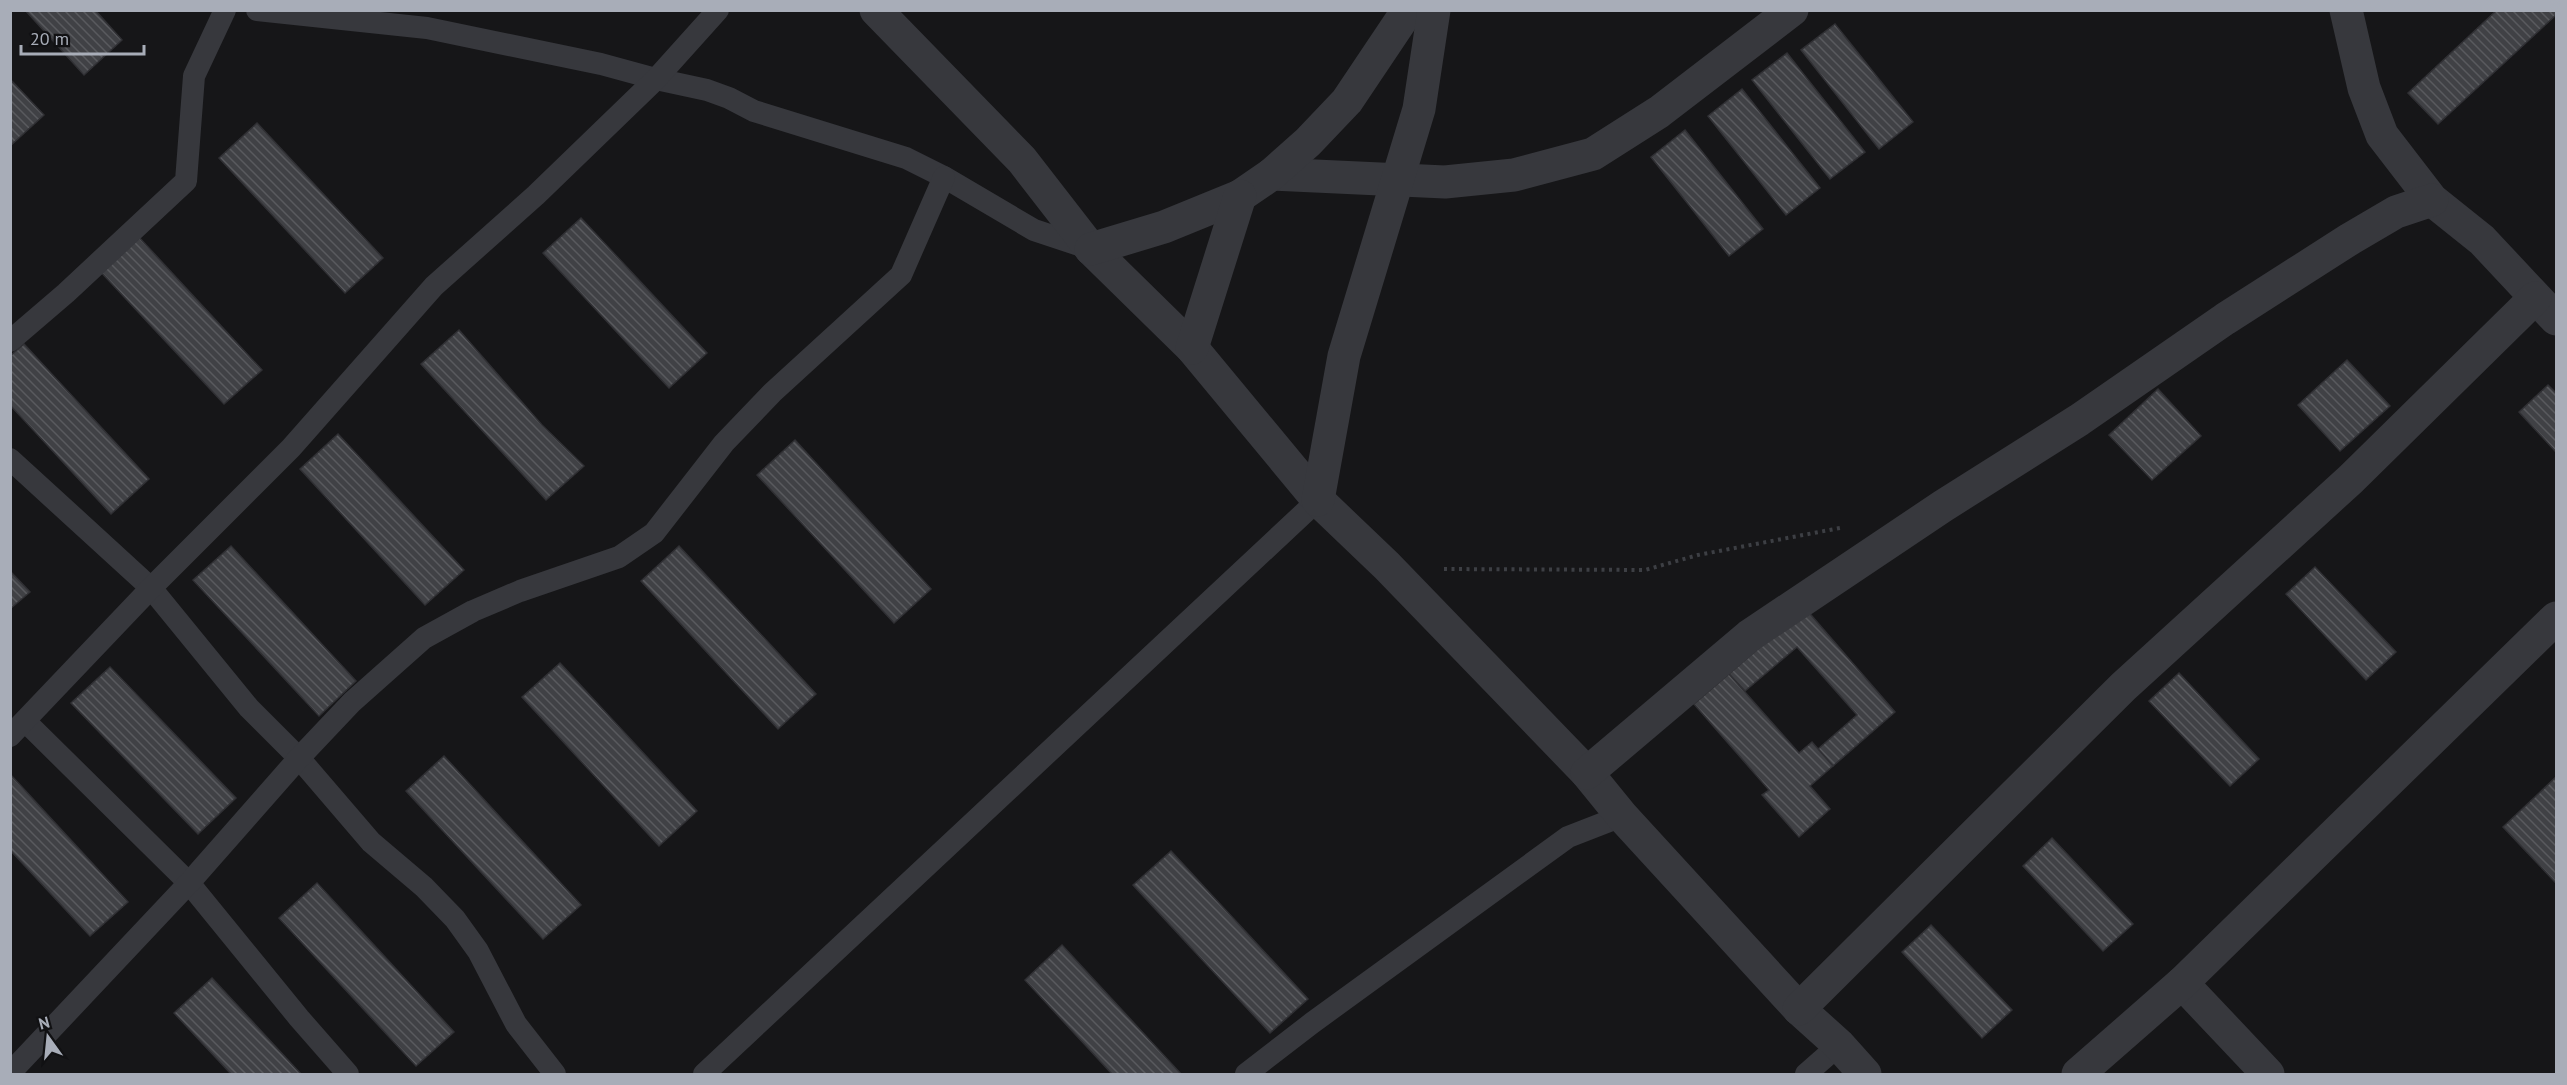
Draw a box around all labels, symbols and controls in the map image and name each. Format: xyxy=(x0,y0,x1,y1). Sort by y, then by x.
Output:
scale bar xyxy=(21,18,144,56)
text: 20 m xyxy=(30,27,69,50)
north arrow xyxy=(18,1007,78,1067)
text: N xyxy=(36,1011,52,1034)

